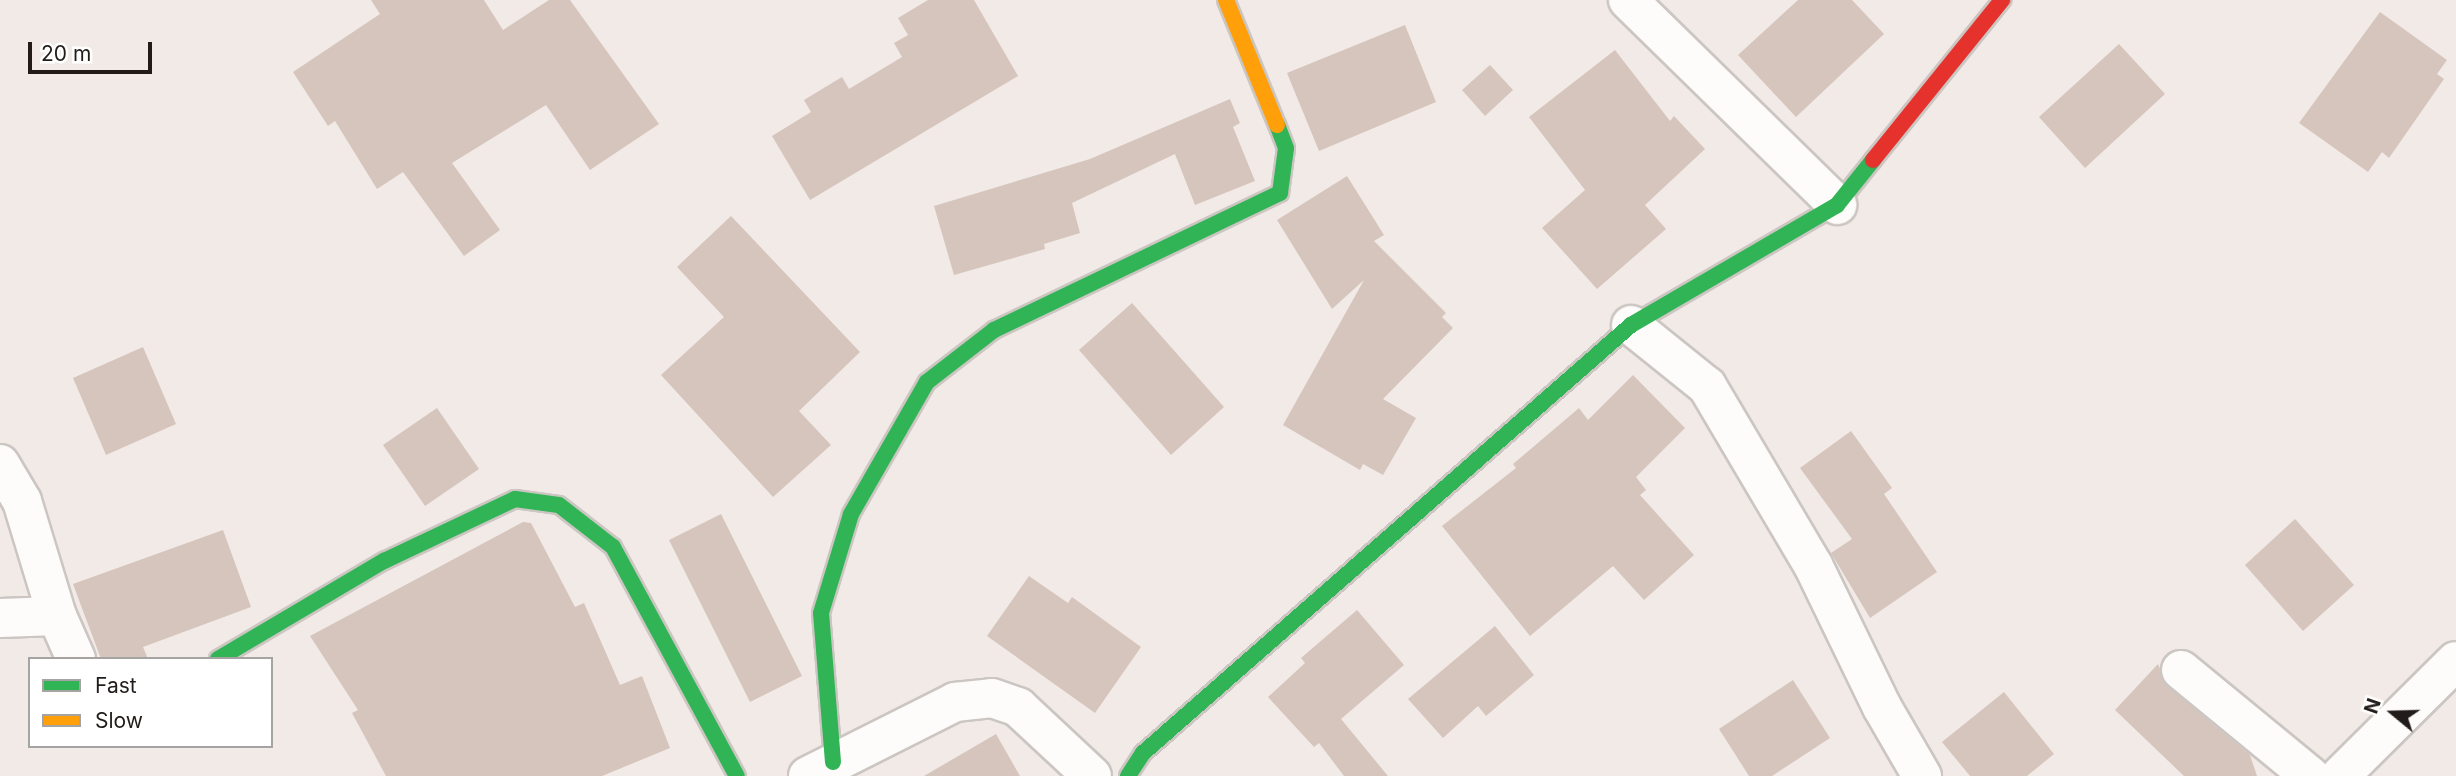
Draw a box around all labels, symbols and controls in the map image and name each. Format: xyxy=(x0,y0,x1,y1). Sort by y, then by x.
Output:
scale bar xyxy=(32,28,156,72)
text: 20 m xyxy=(41,41,91,66)
legend xyxy=(28,657,273,748)
text: Fast xyxy=(95,673,137,698)
north arrow xyxy=(2358,678,2428,748)
text: N xyxy=(2359,695,2386,717)
text: Slow xyxy=(95,708,143,733)

